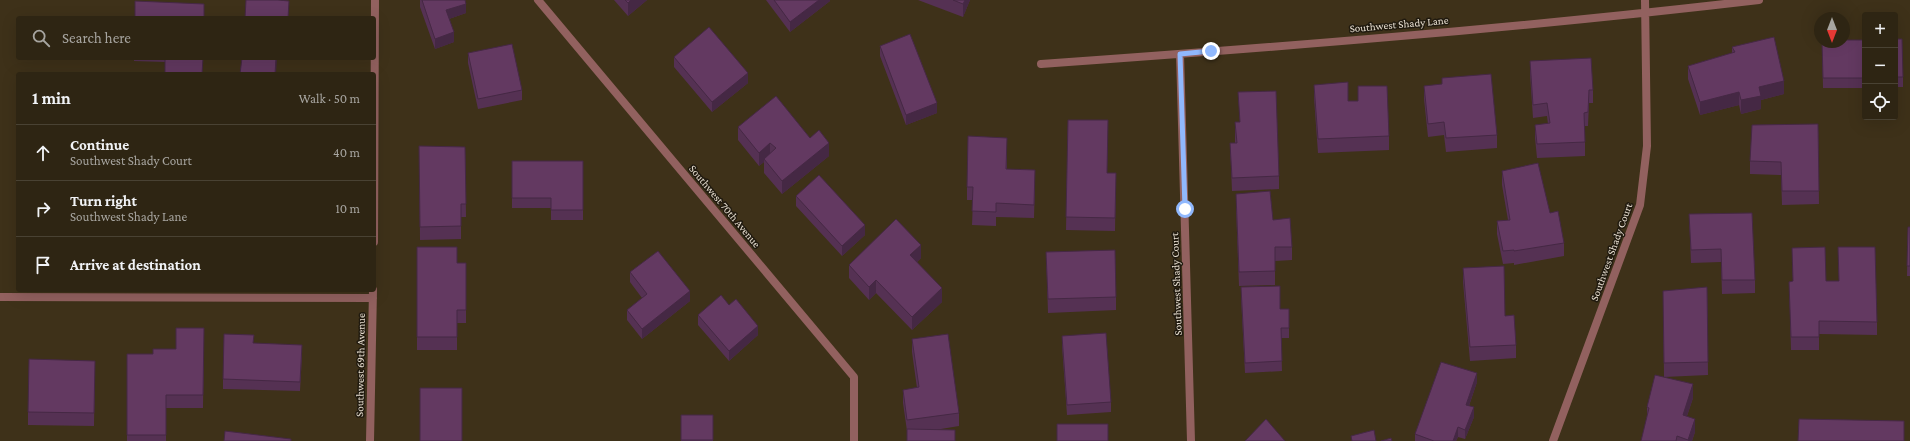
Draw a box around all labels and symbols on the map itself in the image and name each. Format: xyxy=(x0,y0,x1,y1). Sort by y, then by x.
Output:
north arrow xyxy=(1814,12,1850,48)
street label: Southwest Shady Lane xyxy=(1349,14,1449,35)
route end xyxy=(1202,42,1220,60)
street label: Southwest 70th Avenue xyxy=(687,162,763,250)
route start xyxy=(1176,200,1194,218)
street label: Southwest Shady Court xyxy=(1588,201,1635,303)
street label: Southwest Shady Court xyxy=(1168,232,1185,336)
street label: Southwest 69th Avenue xyxy=(353,313,367,417)

